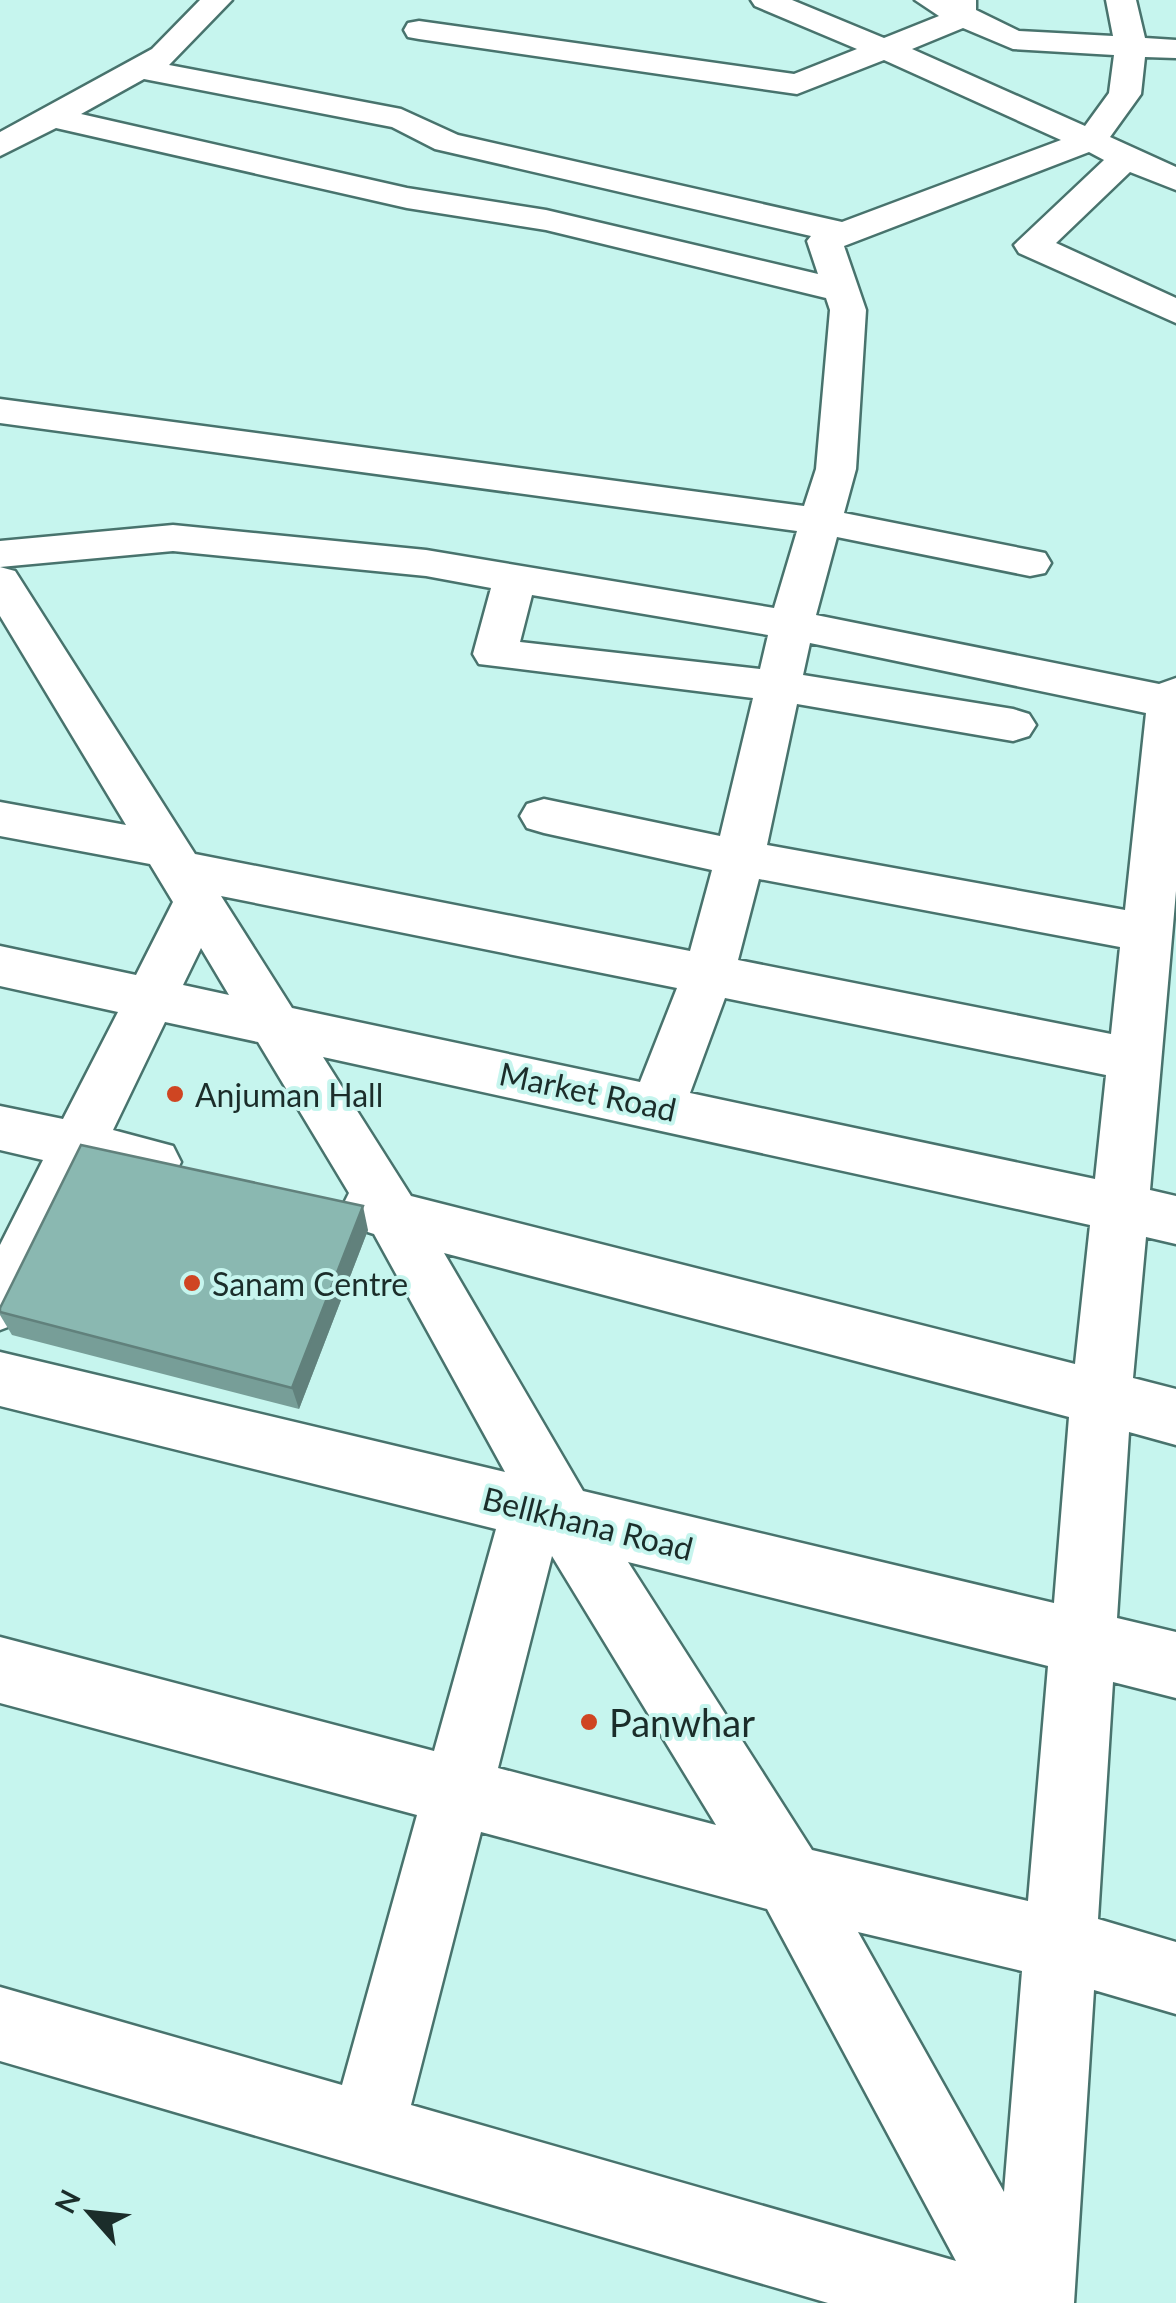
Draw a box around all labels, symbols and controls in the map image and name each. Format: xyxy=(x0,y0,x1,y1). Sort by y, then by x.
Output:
street label: Market Road xyxy=(496,1053,680,1129)
place label: Anjuman Hall xyxy=(195,1075,383,1114)
marker: Anjuman Hall xyxy=(164,1083,186,1105)
place label: Sanam Centre xyxy=(212,1264,408,1303)
marker: Sanam Centre xyxy=(181,1272,203,1294)
street label: Bellkhana Road xyxy=(479,1478,697,1568)
place label: Panwhar xyxy=(609,1699,755,1745)
marker: Panwhar xyxy=(578,1711,600,1733)
north arrow xyxy=(40,2163,140,2263)
text: N xyxy=(47,2184,87,2219)

